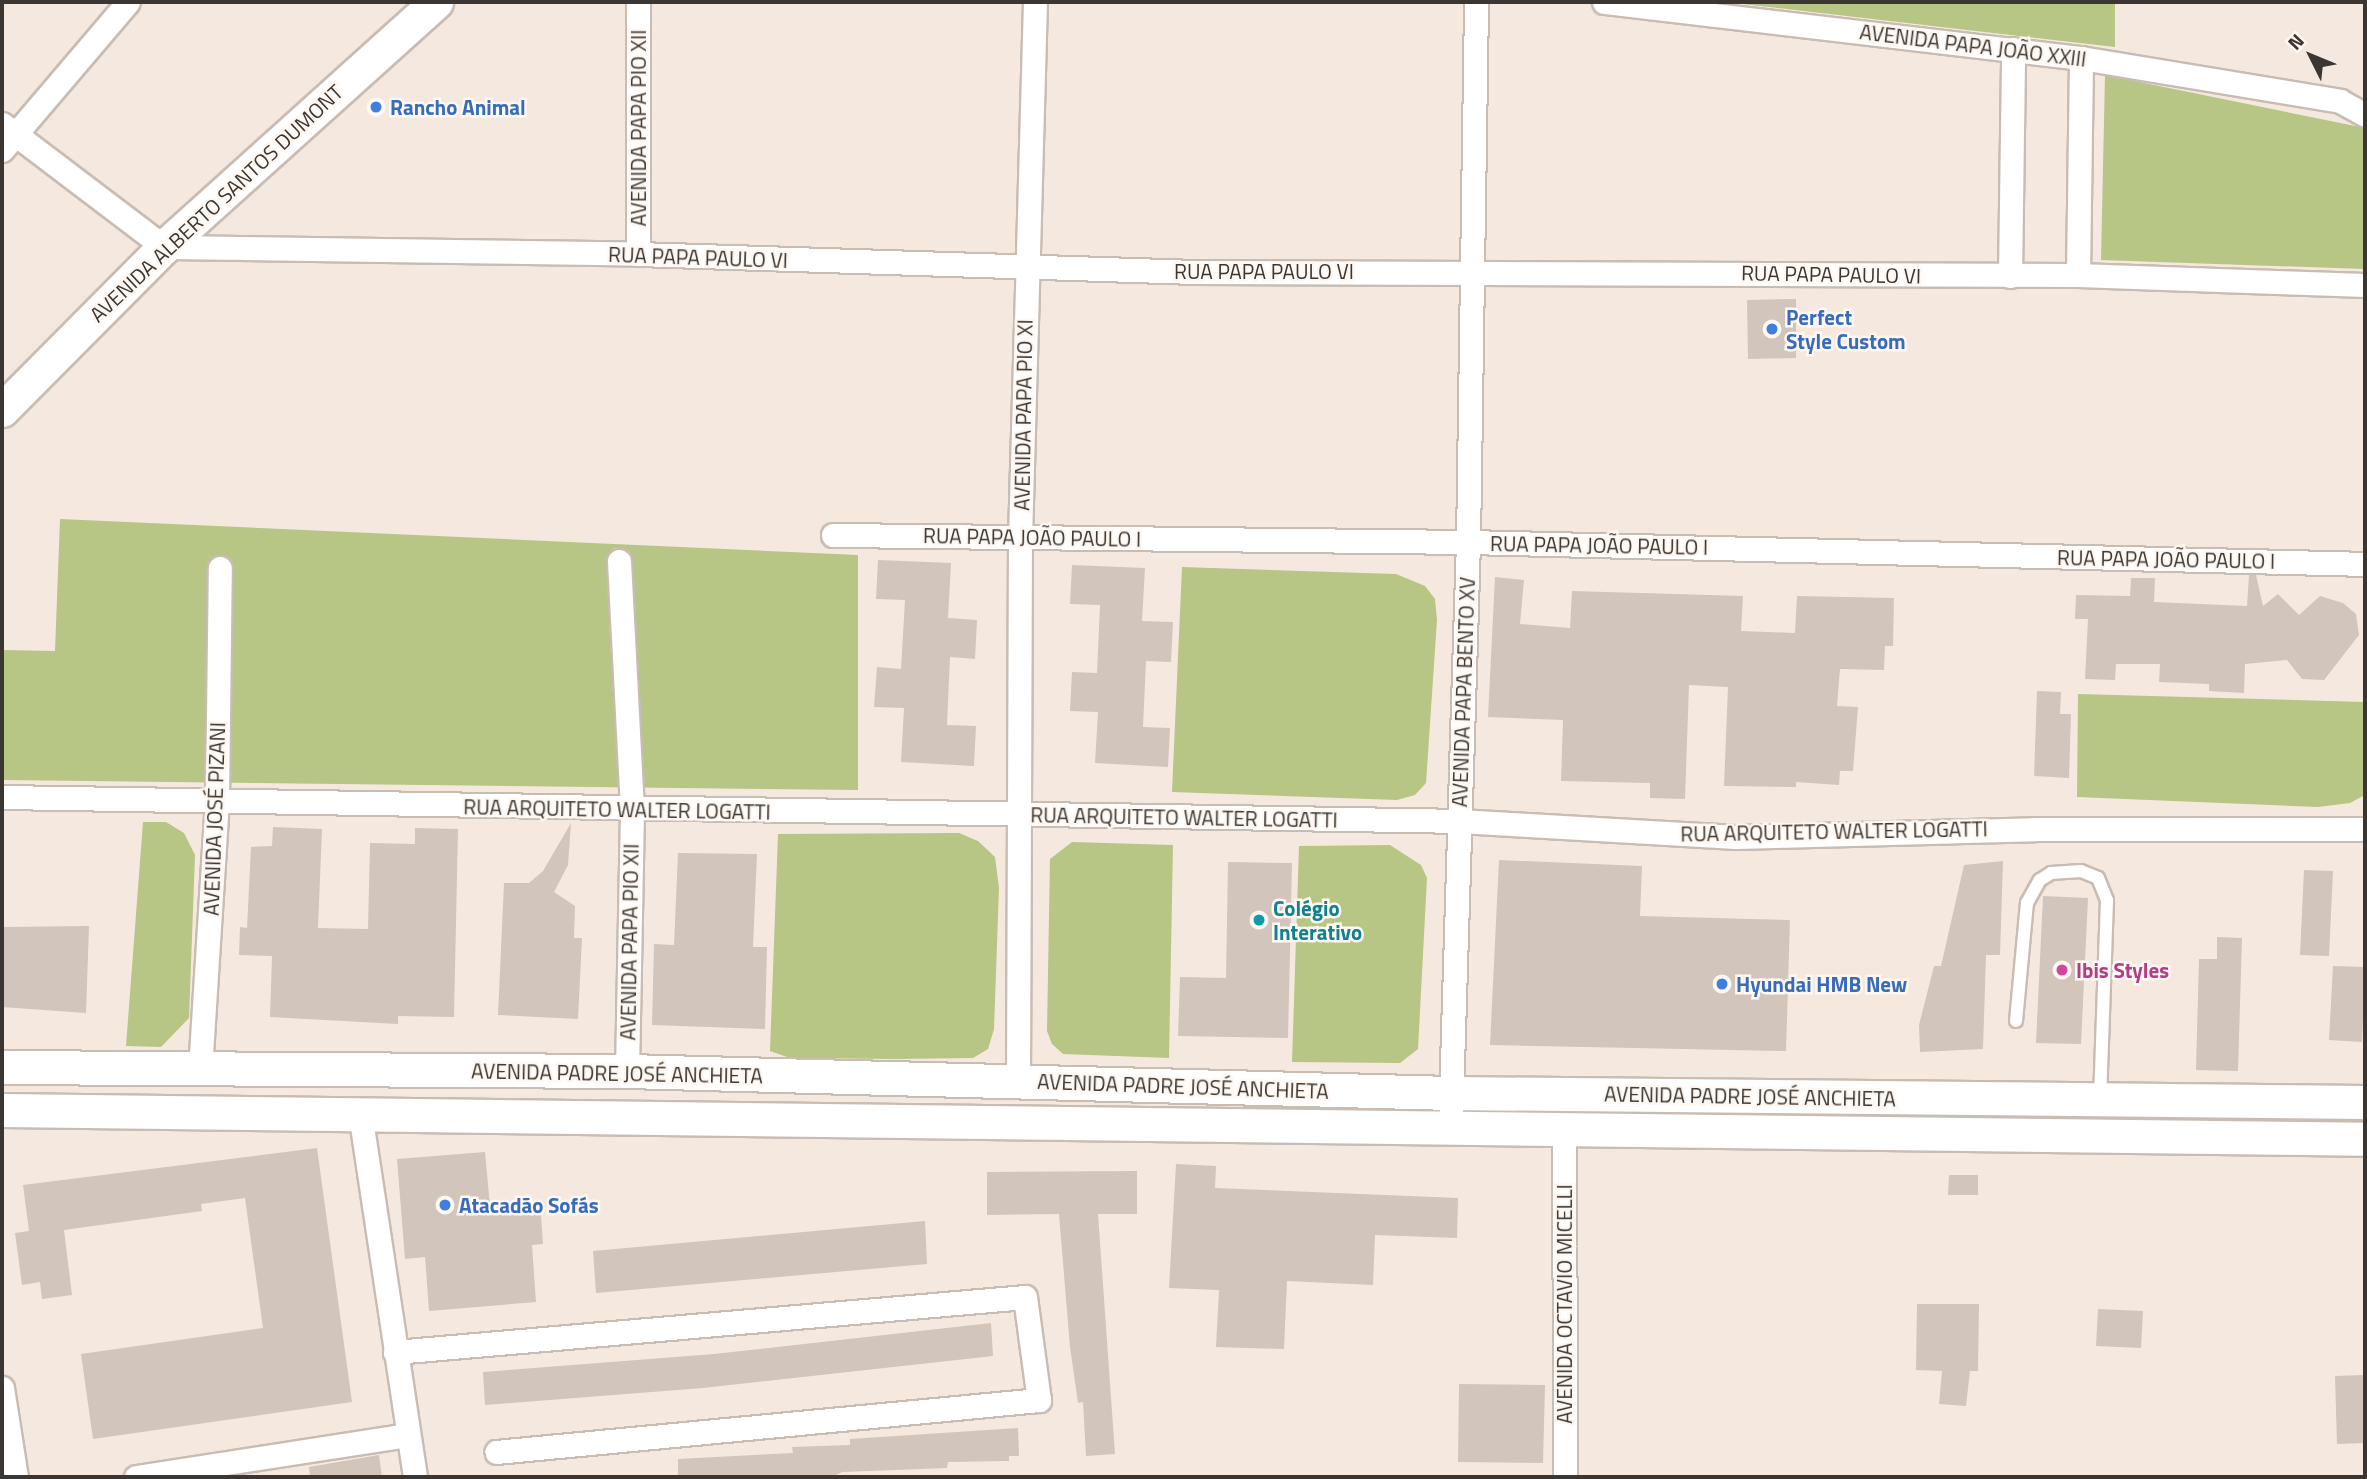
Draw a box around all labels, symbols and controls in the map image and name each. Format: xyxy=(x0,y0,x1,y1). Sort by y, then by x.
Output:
street label: AVENIDA PAPA JOÃO XXIII xyxy=(1858,19,2088,71)
north arrow xyxy=(2276,21,2346,91)
text: N xyxy=(2280,27,2310,56)
street label: AVENIDA PAPA PIO XII xyxy=(625,30,651,226)
street label: AVENIDA ALBERTO SANTOS DUMONT xyxy=(84,79,348,327)
place label: Rancho Animal xyxy=(390,94,526,120)
marker: Rancho Animal xyxy=(368,99,384,115)
street label: RUA PAPA PAULO VI xyxy=(608,241,788,273)
street label: RUA PAPA PAULO VI xyxy=(1174,258,1354,284)
street label: RUA PAPA PAULO VI xyxy=(1741,260,1921,288)
place label: Perfect Style Custom xyxy=(1786,304,1906,354)
street label: AVENIDA PAPA PIO XI xyxy=(1009,319,1037,511)
marker: Perfect Style Custom xyxy=(1764,321,1780,337)
street label: RUA PAPA JOÃO PAULO I xyxy=(923,522,1141,552)
street label: RUA PAPA JOÃO PAULO I xyxy=(1490,530,1708,560)
street label: RUA PAPA JOÃO PAULO I xyxy=(2057,544,2275,574)
street label: AVENIDA PAPA BENTO XV xyxy=(1446,576,1480,808)
street label: AVENIDA JOSÉ PIZANI xyxy=(198,722,230,916)
street label: RUA ARQUITETO WALTER LOGATTI xyxy=(463,794,771,824)
street label: RUA ARQUITETO WALTER LOGATTI xyxy=(1030,802,1338,832)
street label: RUA ARQUITETO WALTER LOGATTI xyxy=(1680,816,1988,846)
street label: AVENIDA PAPA PIO XII xyxy=(615,843,643,1041)
place label: Colégio Interativo xyxy=(1273,895,1362,945)
marker: Colégio Interativo xyxy=(1251,912,1267,928)
place label: Ibis Styles xyxy=(2076,957,2169,983)
marker: Ibis Styles xyxy=(2054,962,2070,978)
place label: Hyundai HMB New xyxy=(1736,971,1907,997)
marker: Hyundai HMB New xyxy=(1714,976,1730,992)
street label: AVENIDA PADRE JOSÉ ANCHIETA xyxy=(471,1058,763,1088)
street label: AVENIDA PADRE JOSÉ ANCHIETA xyxy=(1037,1068,1329,1104)
street label: AVENIDA PADRE JOSÉ ANCHIETA xyxy=(1604,1081,1896,1111)
street label: AVENIDA OCTAVIO MICELLI xyxy=(1551,1184,1577,1424)
place label: Atacadão Sofás xyxy=(459,1192,599,1218)
marker: Atacadão Sofás xyxy=(437,1197,453,1213)

